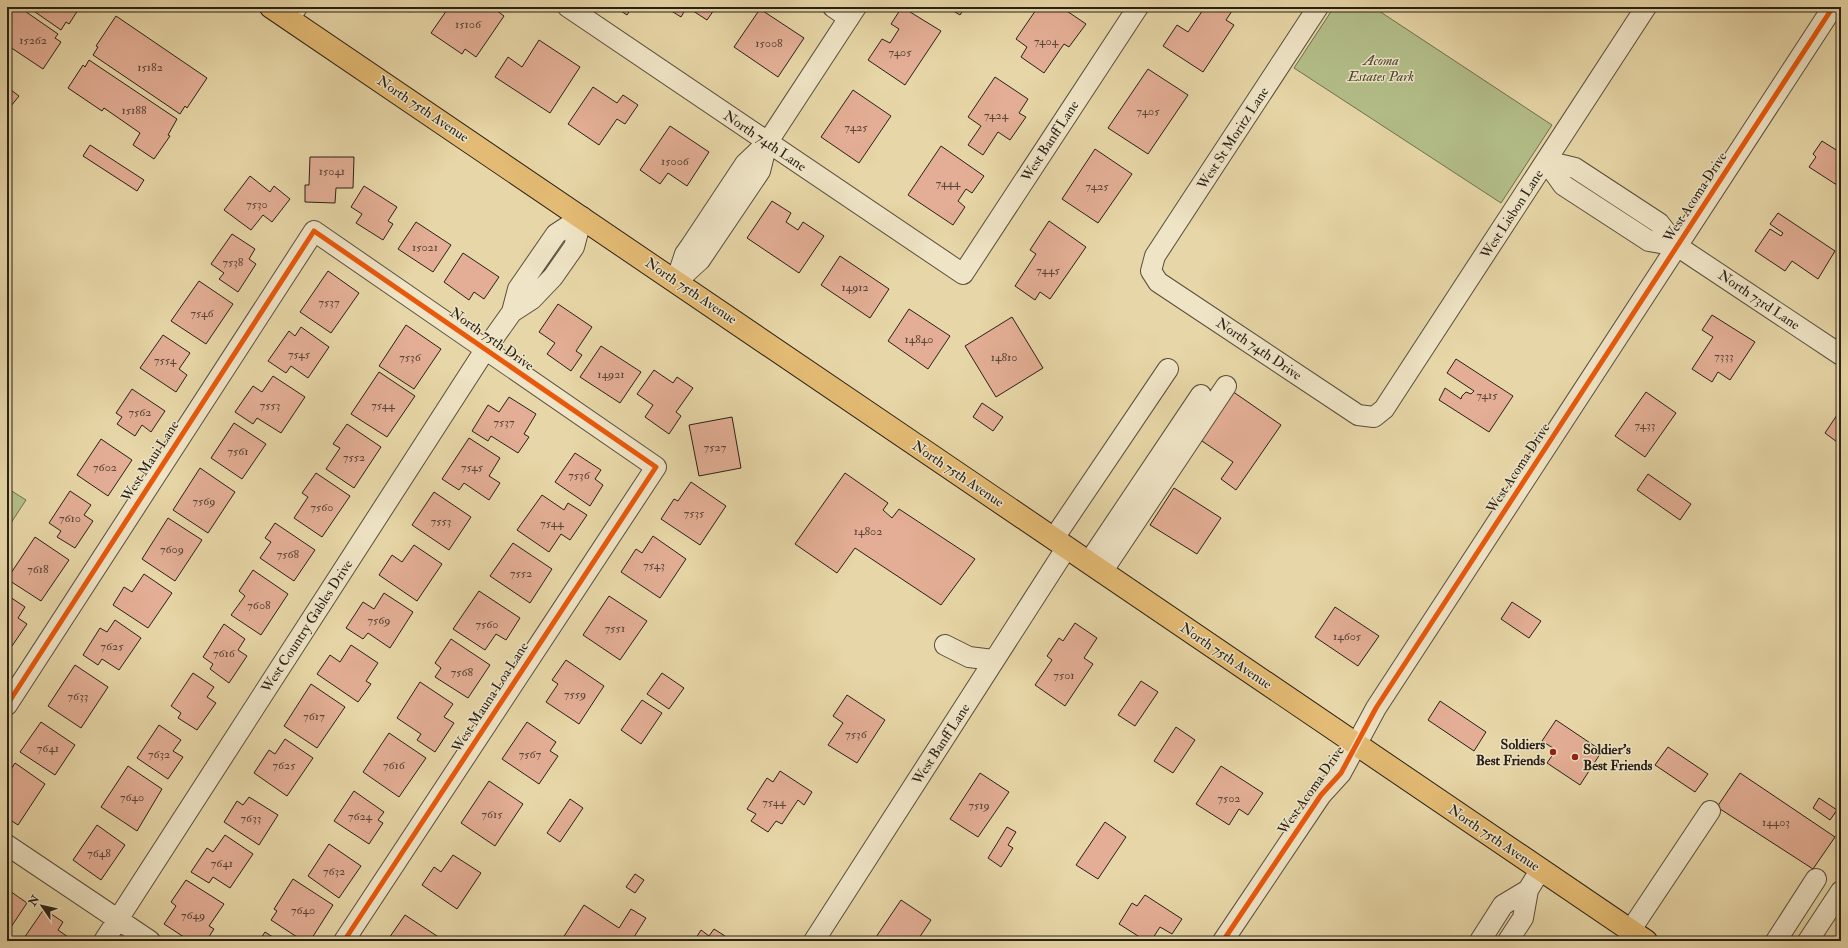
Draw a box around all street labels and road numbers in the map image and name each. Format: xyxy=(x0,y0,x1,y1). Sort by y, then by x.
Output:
street label: North 75th Avenue xyxy=(374,72,472,146)
street label: West St Moritz Lane xyxy=(1193,84,1272,193)
street label: West Banff Lane xyxy=(1017,97,1083,186)
street label: North 74th Lane xyxy=(720,107,810,175)
street label: West Acoma Drive xyxy=(1659,149,1731,246)
street label: West Lisbon Lane xyxy=(1476,166,1547,262)
street label: North 75th Avenue xyxy=(642,254,740,328)
street label: North 73rd Lane xyxy=(1715,266,1803,334)
street label: North 75th Drive xyxy=(447,304,537,374)
street label: North 74th Drive xyxy=(1213,314,1305,384)
street label: West Maui Lane xyxy=(117,417,183,506)
street label: West Acoma Drive xyxy=(1482,420,1554,517)
street label: North 75th Avenue xyxy=(909,437,1007,511)
street label: West Country Gables Drive xyxy=(257,556,357,697)
street label: North 75th Avenue xyxy=(1177,619,1275,693)
street label: West Mauna Loa Lane xyxy=(447,639,532,756)
street label: West Banff Lane xyxy=(908,700,974,789)
street label: West Acoma Drive xyxy=(1274,742,1348,838)
street label: North 75th Avenue xyxy=(1445,801,1543,875)

